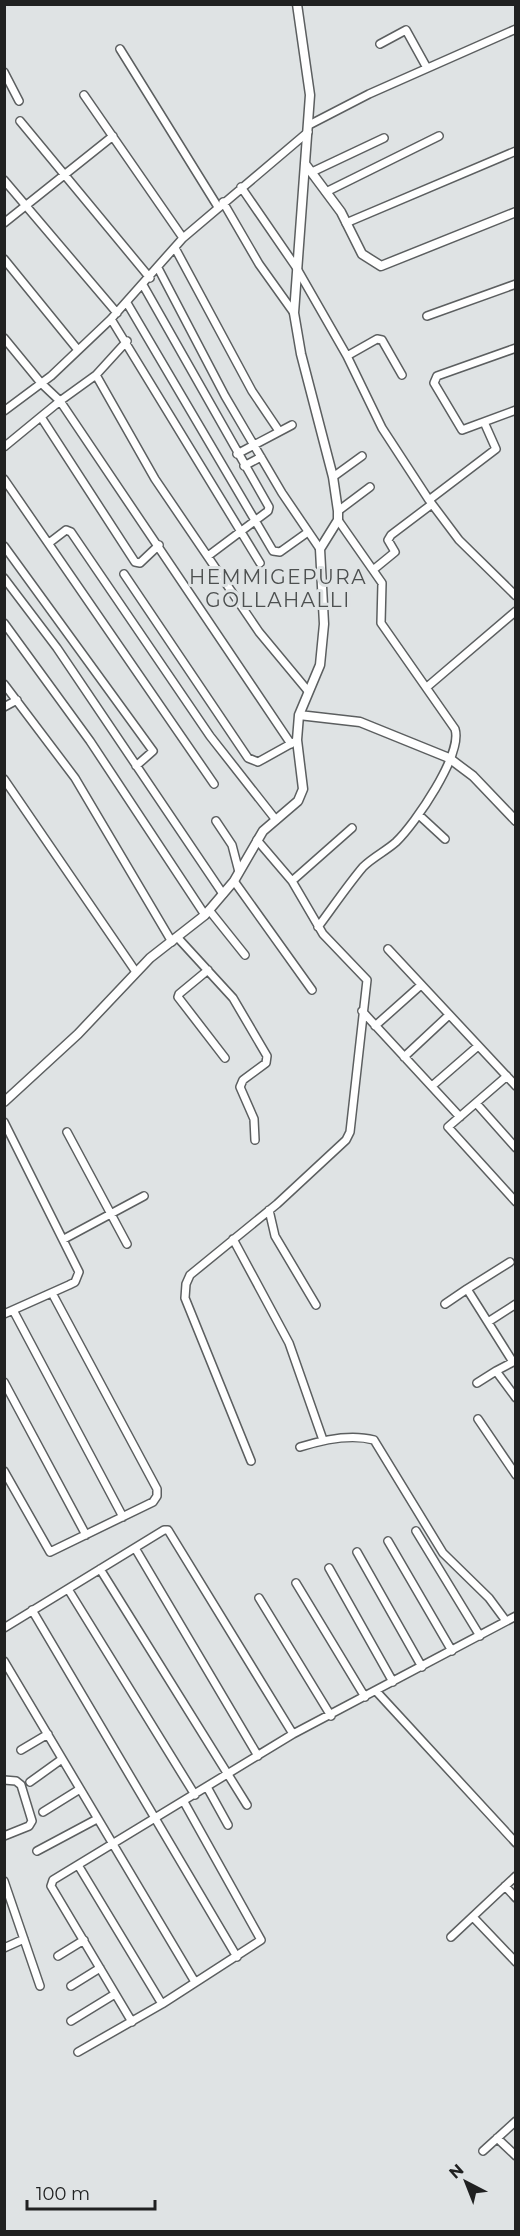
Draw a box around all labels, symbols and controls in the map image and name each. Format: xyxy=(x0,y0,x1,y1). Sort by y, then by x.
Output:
district label: HEMMIGEPURA GOLLAHALLI xyxy=(189,565,367,612)
north arrow xyxy=(436,2152,496,2212)
text: N xyxy=(445,2160,467,2183)
scale bar xyxy=(27,2173,154,2211)
text: 100 m xyxy=(36,2183,90,2205)

